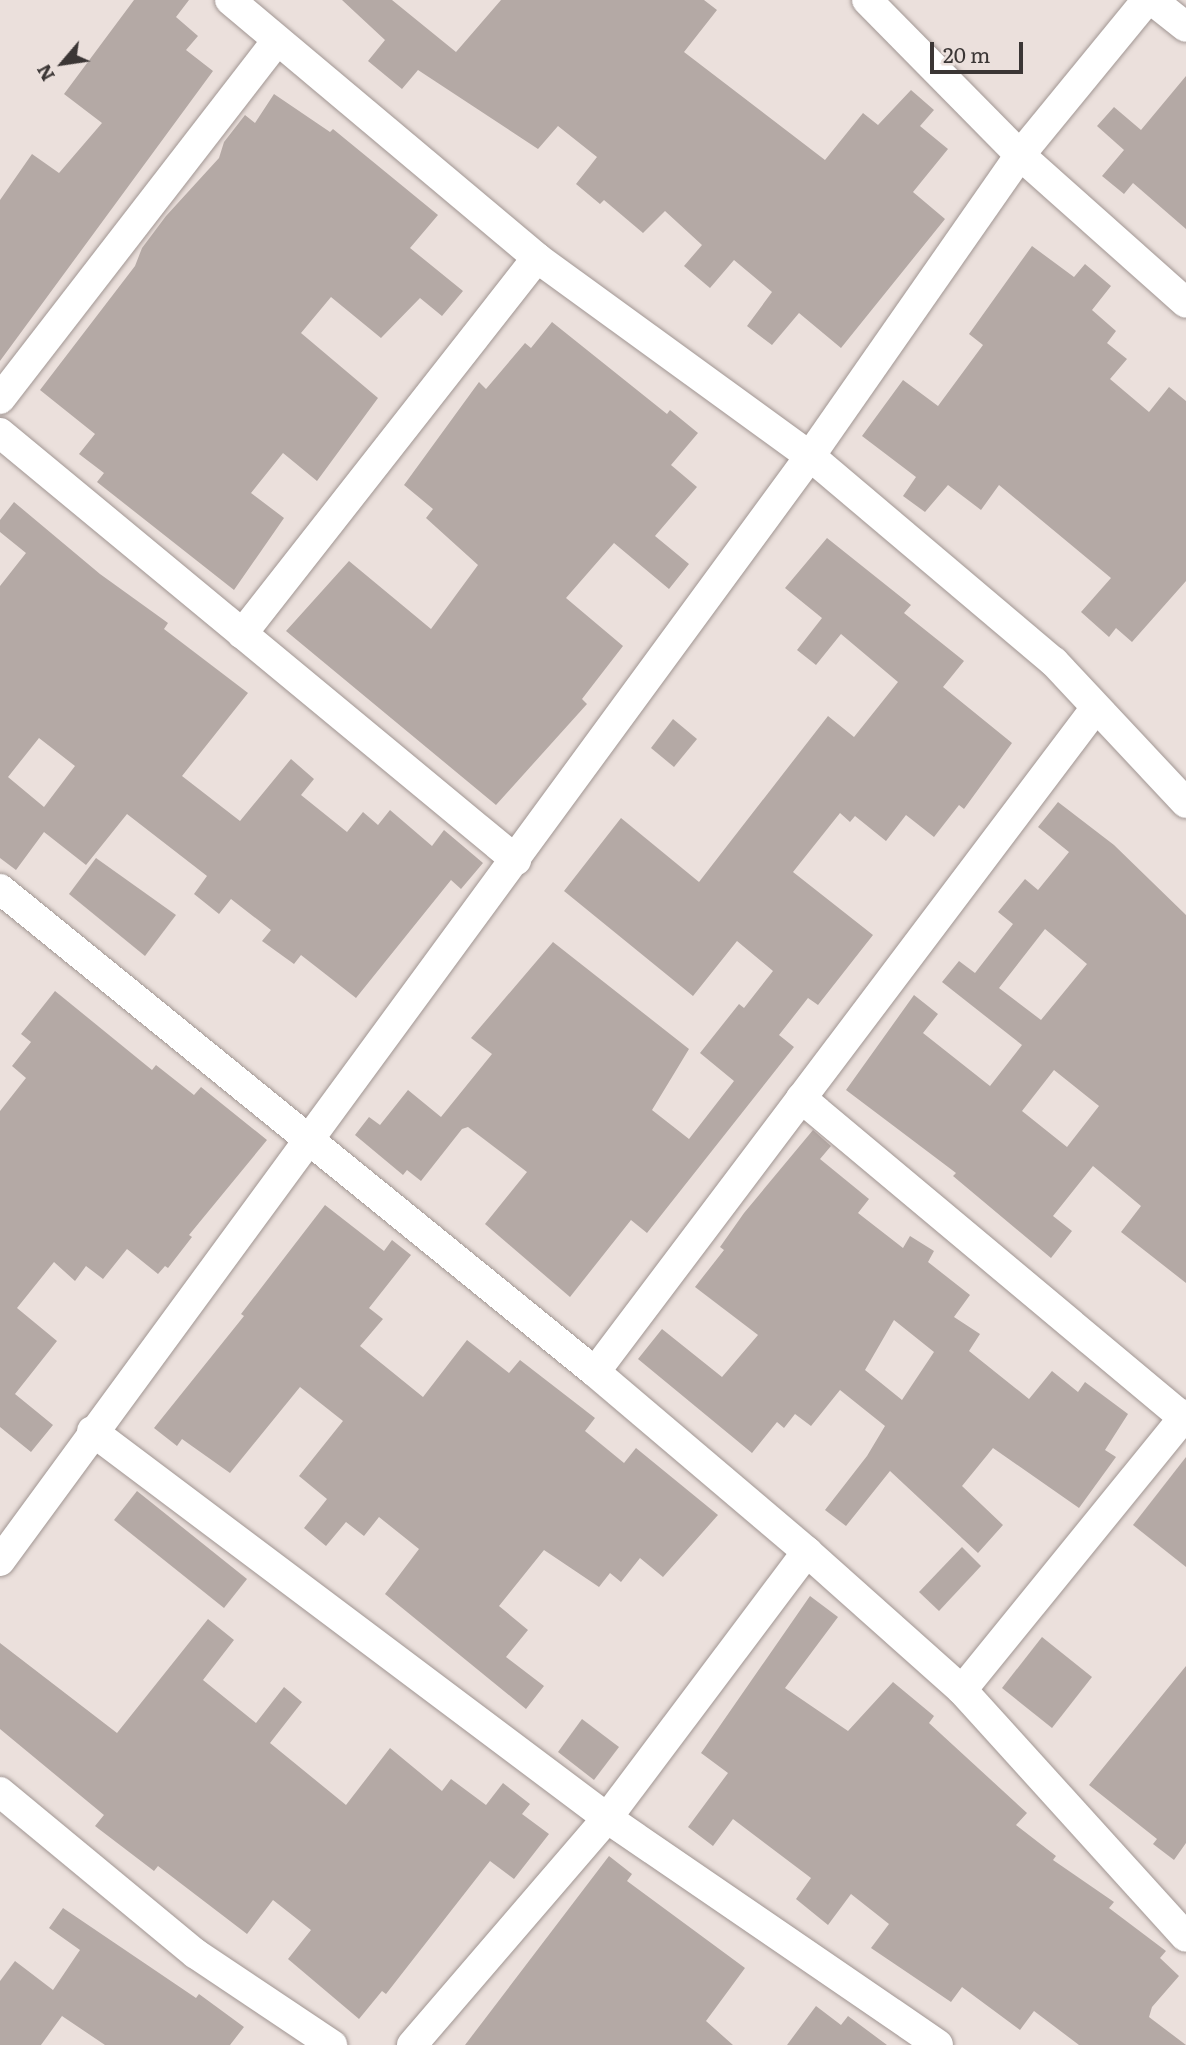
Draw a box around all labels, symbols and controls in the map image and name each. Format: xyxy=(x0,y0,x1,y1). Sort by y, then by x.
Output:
north arrow xyxy=(28,28,98,98)
scale bar xyxy=(934,28,1027,72)
text: 20 m xyxy=(943,38,990,69)
text: N xyxy=(29,59,61,87)

